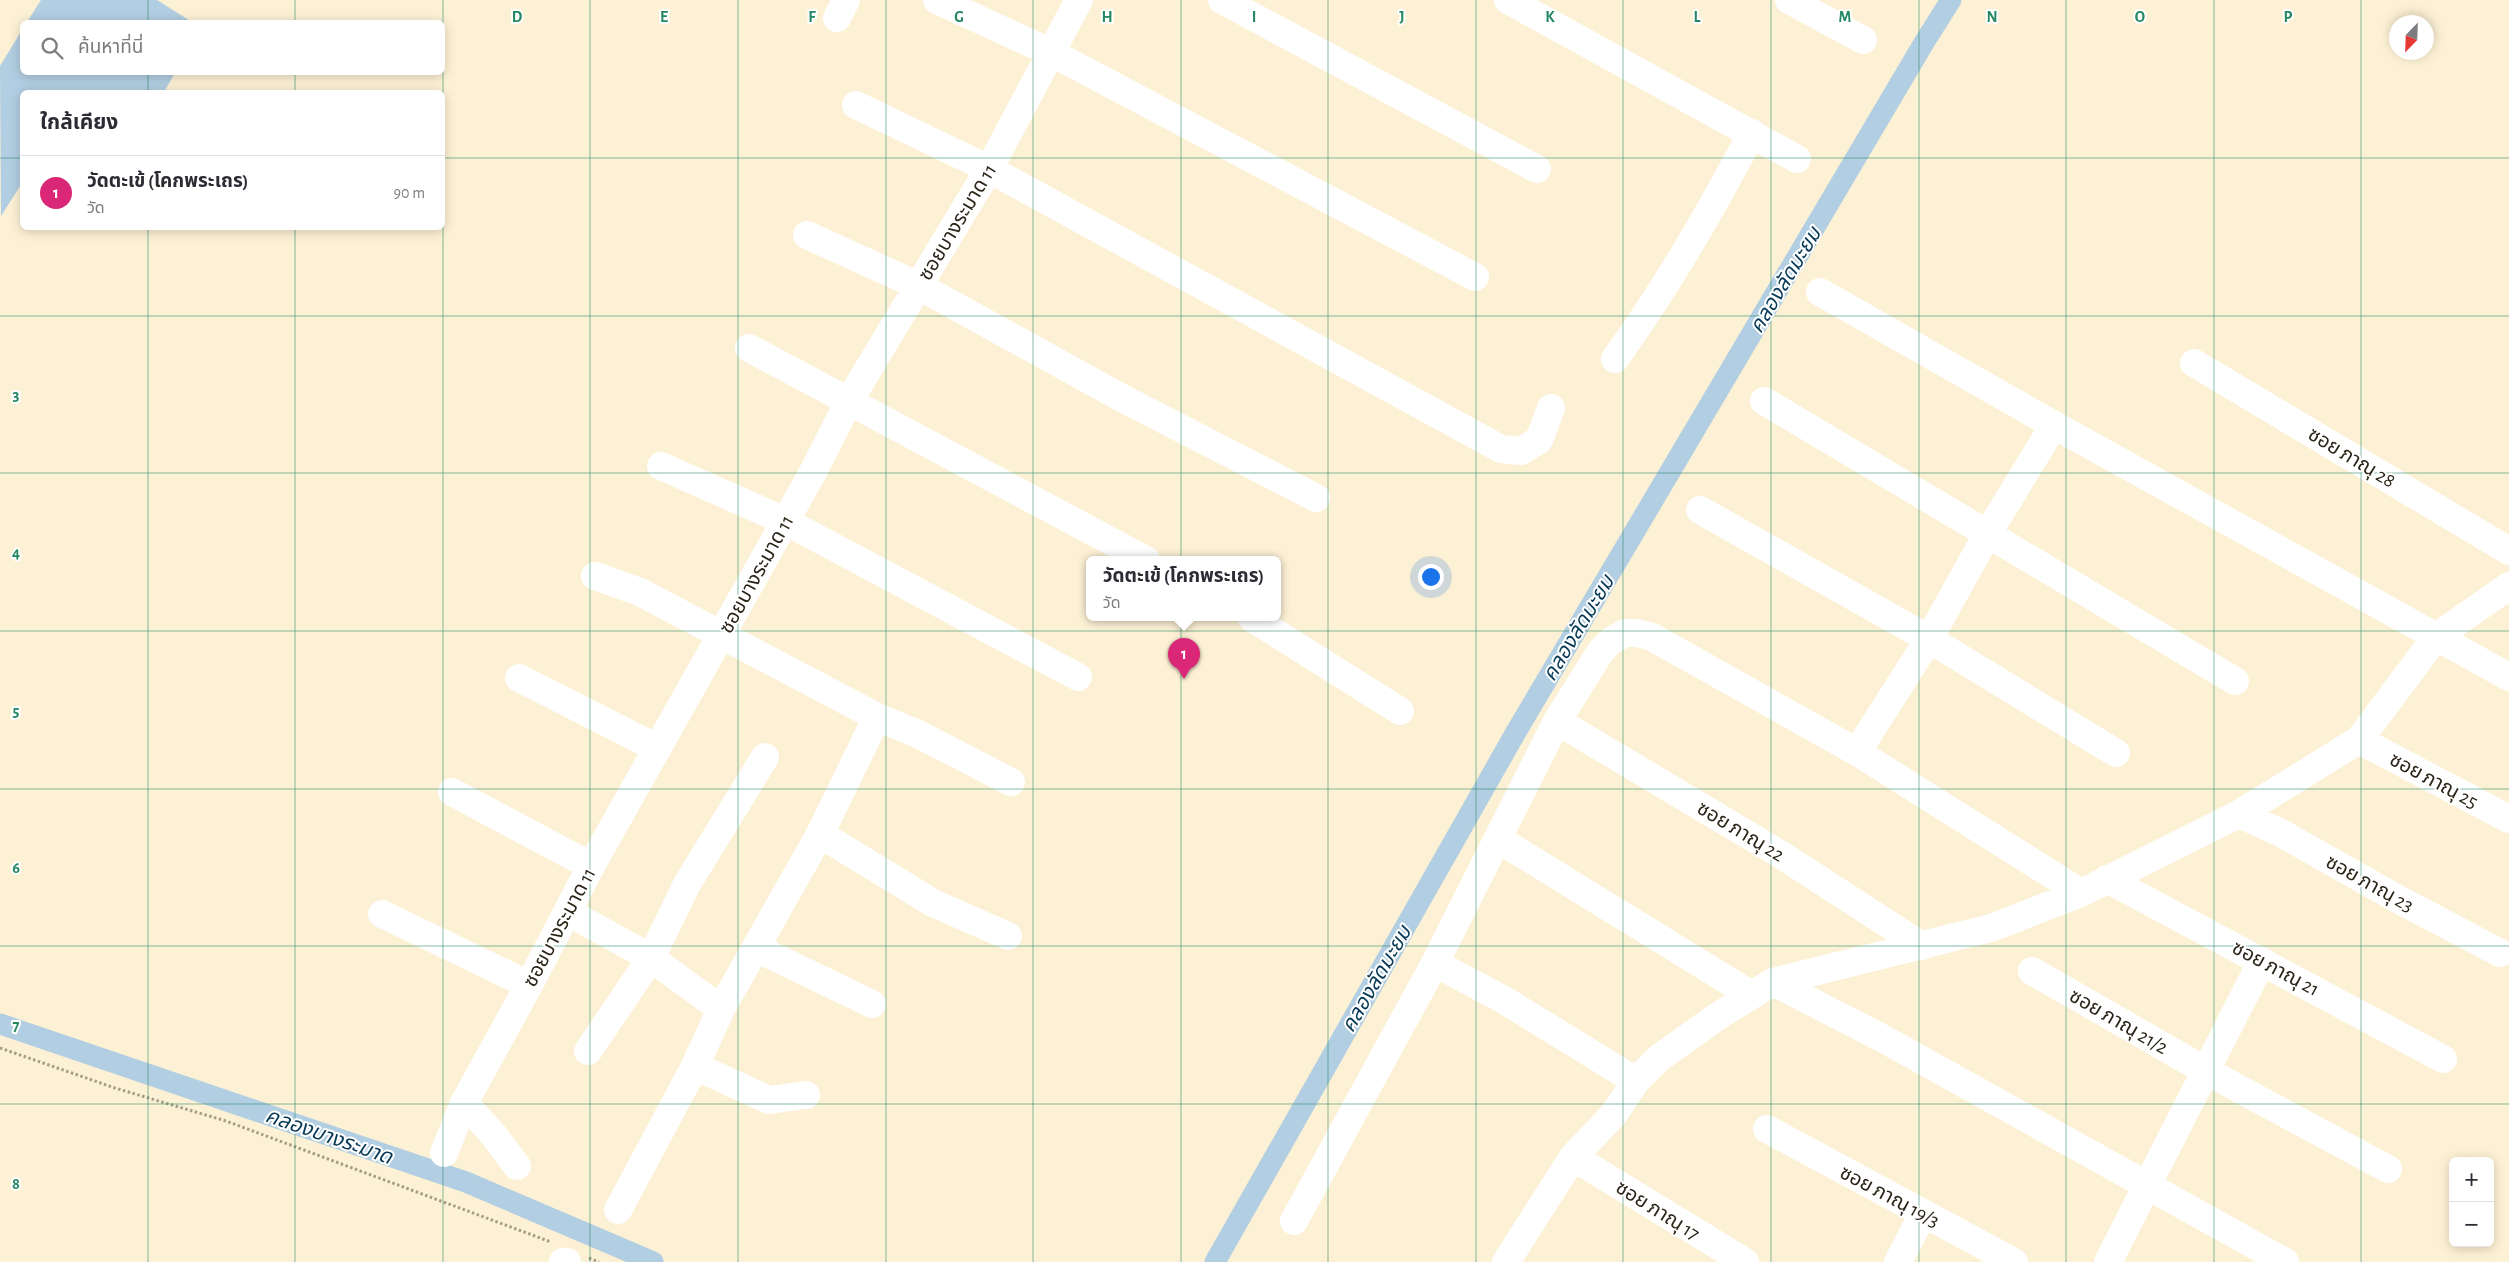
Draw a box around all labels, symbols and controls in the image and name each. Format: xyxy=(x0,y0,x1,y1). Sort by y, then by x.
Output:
text: D xyxy=(512,9,523,25)
text: E xyxy=(660,9,668,25)
text: F xyxy=(808,9,816,25)
text: G xyxy=(954,9,964,25)
text: H xyxy=(1101,9,1113,25)
text: I xyxy=(1252,9,1256,25)
text: J xyxy=(1399,9,1405,25)
text: K xyxy=(1545,9,1555,25)
text: L xyxy=(1694,9,1701,25)
text: M xyxy=(1839,9,1851,25)
text: N xyxy=(1986,9,1998,25)
text: O xyxy=(2135,9,2145,25)
text: P xyxy=(2284,9,2293,25)
north arrow xyxy=(2389,15,2434,60)
search box xyxy=(20,20,445,75)
icon: search xyxy=(38,34,66,62)
text: ค้นหาที่นี่ xyxy=(78,38,143,57)
text: ใกล้เคียง xyxy=(40,112,118,133)
street label: ซอยบางระมาด 11 xyxy=(915,161,1000,284)
text: วัดตะเข้ (โคกพระเถร) xyxy=(87,172,248,191)
text: 1 xyxy=(53,185,59,201)
text: 90 m xyxy=(394,185,425,201)
text: วัด xyxy=(87,200,105,216)
water label: คลองลัดมะยม xyxy=(1746,222,1826,336)
text: 3 xyxy=(13,387,20,403)
street label: ซอย ภาณุ 28 xyxy=(2304,424,2399,493)
street label: ซอยบางระมาด 11 xyxy=(716,512,798,637)
text: 4 xyxy=(12,545,20,561)
popup xyxy=(1086,556,1281,621)
your location xyxy=(1418,564,1444,590)
text: วัดตะเข้ (โคกพระเถร) xyxy=(1103,567,1264,586)
water label: คลองลัดมะยม xyxy=(1539,570,1619,684)
text: วัด xyxy=(1103,595,1121,611)
pin: 1 xyxy=(1168,638,1200,679)
text: 5 xyxy=(13,703,20,719)
street label: ซอย ภาณุ 25 xyxy=(2386,749,2481,813)
street label: ซอย ภาณุ 22 xyxy=(1693,798,1787,866)
street label: ซอย ภาณุ 23 xyxy=(2322,852,2417,917)
text: 6 xyxy=(12,860,20,876)
street label: ซอยบางระมาด 11 xyxy=(520,865,600,990)
water label: คลองลัดมะยม xyxy=(1338,921,1416,1036)
street label: ซอย ภาณุ 21 xyxy=(2228,938,2322,1001)
street label: ซอย ภาณุ 21/2 xyxy=(2065,986,2171,1059)
text: 7 xyxy=(13,1018,20,1034)
water label: คลองบางระมาด xyxy=(263,1105,396,1168)
map controls xyxy=(2449,1157,2494,1247)
button: + xyxy=(2449,1157,2494,1202)
street label: ซอย ภาณุ 19/3 xyxy=(1836,1162,1943,1232)
text: 8 xyxy=(12,1176,20,1192)
street label: ซอย ภาณุ 17 xyxy=(1611,1177,1703,1245)
button: − xyxy=(2449,1202,2494,1247)

